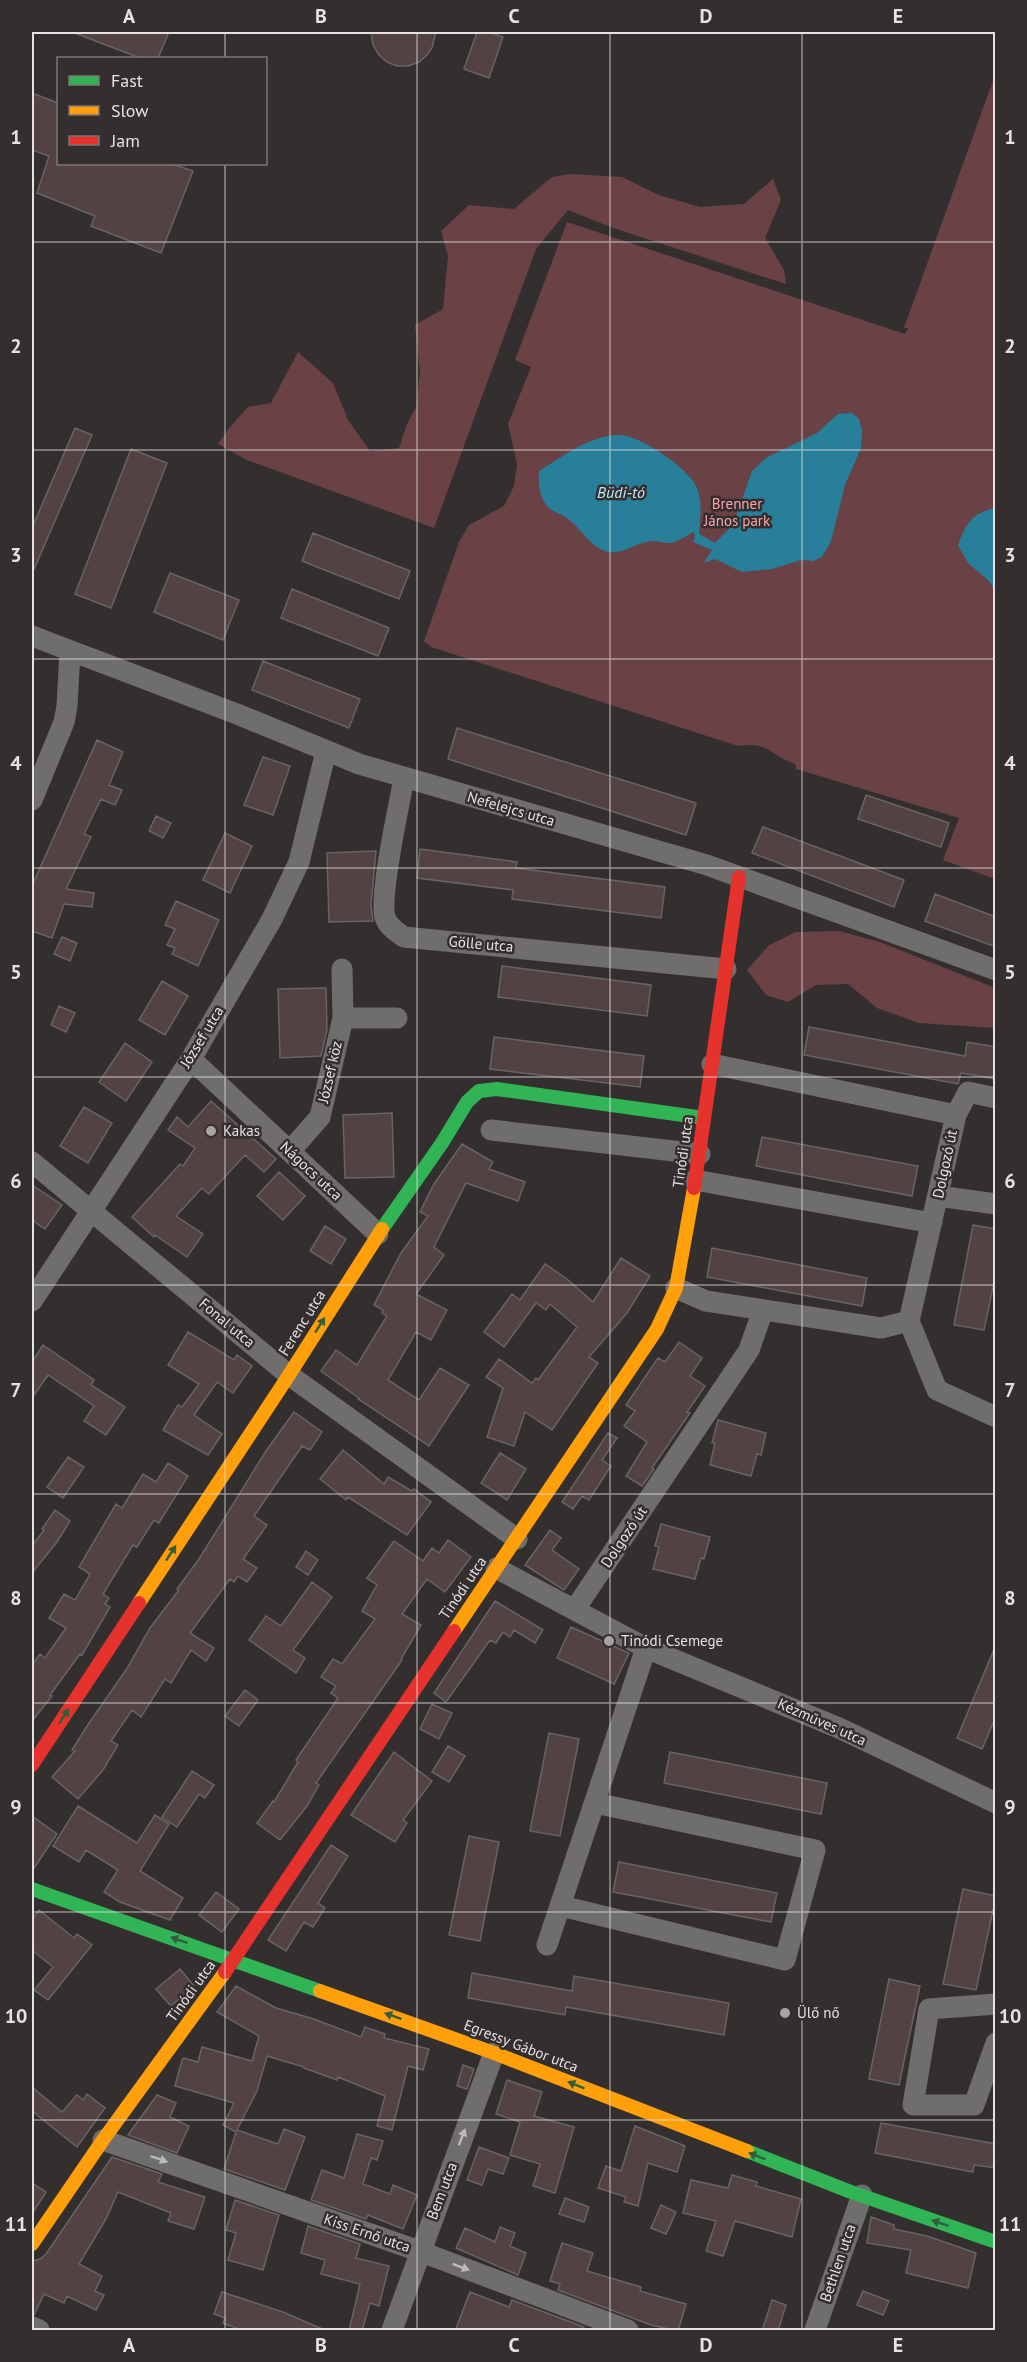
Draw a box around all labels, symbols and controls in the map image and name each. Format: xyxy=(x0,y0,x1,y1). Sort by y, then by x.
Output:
text: A xyxy=(123,3,136,29)
text: B xyxy=(315,3,327,29)
text: C xyxy=(508,3,520,29)
text: D xyxy=(700,3,713,29)
text: E xyxy=(893,3,903,29)
legend xyxy=(57,57,267,165)
text: Fast xyxy=(111,69,143,92)
text: Slow xyxy=(111,99,149,122)
text: 1 xyxy=(10,124,22,150)
text: 1 xyxy=(1004,124,1016,150)
text: Jam xyxy=(110,129,140,152)
text: 2 xyxy=(10,333,22,359)
text: 2 xyxy=(1004,333,1016,359)
water label: Büdi-tó xyxy=(597,482,645,502)
park label: Brenner János park xyxy=(703,494,771,530)
text: 3 xyxy=(10,542,22,568)
text: 3 xyxy=(1004,542,1016,568)
text: 4 xyxy=(10,750,22,776)
text: 4 xyxy=(1004,750,1016,776)
street label: Nefelejcs utca xyxy=(465,787,557,830)
street label: Gölle utca xyxy=(448,931,514,956)
text: 5 xyxy=(10,959,22,985)
text: 5 xyxy=(1004,959,1016,985)
street label: József utca xyxy=(175,1002,227,1072)
street label: József köz xyxy=(313,1039,346,1106)
street label: Tinódi utca xyxy=(668,1115,697,1189)
place label: Kakas xyxy=(223,1121,260,1140)
marker: Kakas xyxy=(204,1124,218,1138)
street label: Dolgozó út xyxy=(928,1128,961,1200)
street label: Nágocs utca xyxy=(276,1137,346,1204)
text: 6 xyxy=(10,1168,22,1194)
text: 6 xyxy=(1004,1168,1016,1194)
street label: Ferenc utca xyxy=(274,1286,329,1359)
street label: Fonal utca xyxy=(196,1294,259,1351)
one-way arrow xyxy=(315,1317,326,1333)
text: 7 xyxy=(10,1377,22,1403)
text: 7 xyxy=(1004,1377,1016,1403)
street label: Dolgozó út xyxy=(596,1502,651,1571)
one-way arrow xyxy=(165,1546,177,1562)
street label: Tinódi utca xyxy=(435,1553,491,1623)
text: 8 xyxy=(10,1585,22,1611)
text: 8 xyxy=(1004,1585,1016,1611)
place label: Tinódi Csemege xyxy=(621,1631,723,1650)
marker: Tinódi Csemege xyxy=(602,1634,616,1648)
street label: Kézműves utca xyxy=(775,1694,869,1750)
one-way arrow xyxy=(58,1708,69,1724)
text: 9 xyxy=(10,1794,22,1820)
text: 9 xyxy=(1004,1794,1016,1820)
one-way arrow xyxy=(170,1935,188,1945)
street label: Tinódi utca xyxy=(162,1956,219,2025)
text: 10 xyxy=(5,2003,27,2029)
place label: Ülő nő xyxy=(797,2003,839,2022)
text: 10 xyxy=(999,2003,1021,2029)
marker: Ülő nő xyxy=(778,2006,792,2020)
one-way arrow xyxy=(384,2011,402,2021)
street label: Egressy Gábor utca xyxy=(461,2015,581,2076)
one-way arrow xyxy=(566,2080,584,2090)
one-way arrow xyxy=(457,2128,467,2146)
one-way arrow xyxy=(748,2151,766,2160)
one-way arrow xyxy=(150,2155,168,2165)
street label: Bem utca xyxy=(422,2160,461,2222)
street label: Kiss Ernő utca xyxy=(321,2209,413,2256)
text: 11 xyxy=(5,2211,27,2237)
text: 11 xyxy=(999,2211,1021,2237)
one-way arrow xyxy=(931,2217,949,2227)
street label: Bethlen utca xyxy=(815,2221,860,2304)
one-way arrow xyxy=(452,2263,470,2272)
text: A xyxy=(123,2332,136,2358)
text: B xyxy=(315,2332,327,2358)
text: C xyxy=(508,2332,520,2358)
text: D xyxy=(700,2332,713,2358)
text: E xyxy=(893,2332,903,2358)

